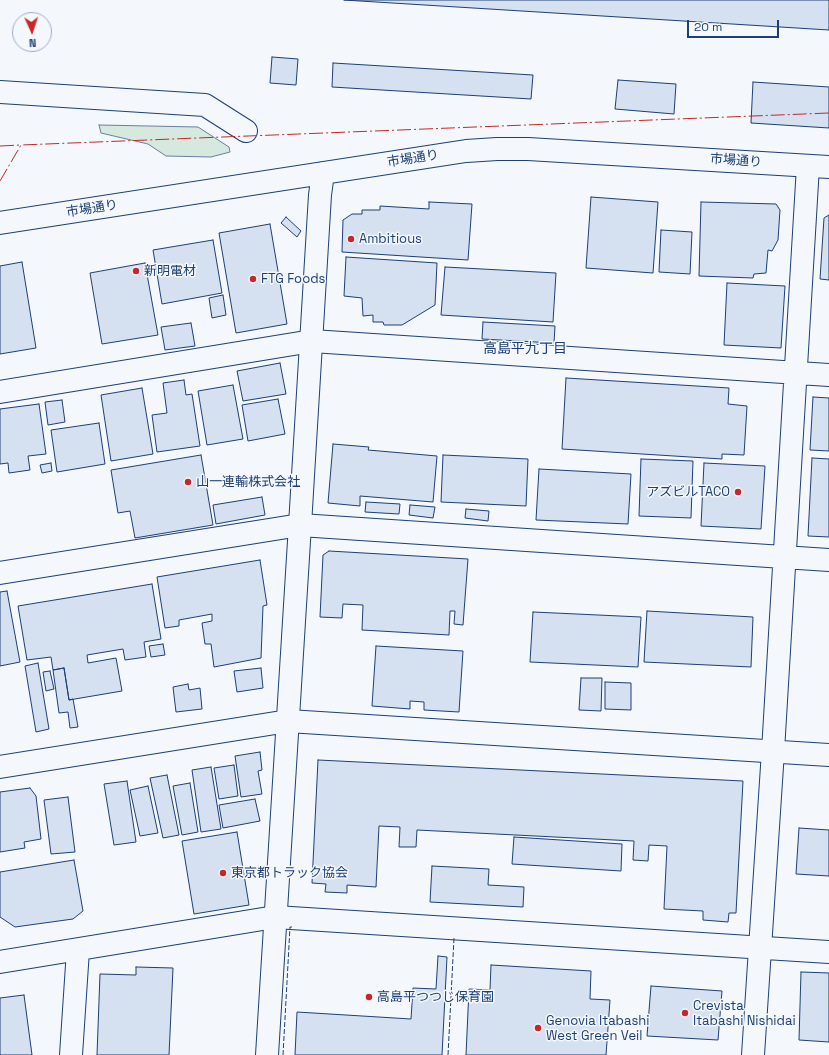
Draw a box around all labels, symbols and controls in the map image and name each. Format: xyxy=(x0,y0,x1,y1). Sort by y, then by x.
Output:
north arrow xyxy=(12,12,52,52)
scale bar xyxy=(689,12,781,38)
text: 20 m xyxy=(694,19,722,35)
text: N xyxy=(29,36,37,50)
street label: 市場通り xyxy=(386,147,440,171)
street label: 市場通り xyxy=(710,151,762,171)
street label: 市場通り xyxy=(65,197,119,221)
place label: Ambitious xyxy=(359,231,422,247)
marker: Ambitious xyxy=(346,234,356,244)
place label: 新明電材 xyxy=(144,263,196,279)
marker: 新明電材 xyxy=(131,266,141,276)
place label: FTG Foods xyxy=(261,271,325,287)
marker: FTG Foods xyxy=(248,274,258,284)
district label: 高島平九丁目 xyxy=(483,341,567,357)
place label: 山一連輸株式会社 xyxy=(196,474,300,490)
marker: 山一連輸株式会社 xyxy=(183,477,193,487)
place label: アズビルTACO xyxy=(646,484,730,500)
marker: アズビルTACO xyxy=(733,487,743,497)
place label: 東京都トラック協会 xyxy=(231,865,348,881)
marker: 東京都トラック協会 xyxy=(218,868,228,878)
place label: 高島平つつじ保育園 xyxy=(377,989,494,1005)
marker: 高島平つつじ保育園 xyxy=(364,992,374,1002)
place label: Crevista Itabashi Nishidai xyxy=(693,998,796,1029)
marker: Crevista Itabashi Nishidai xyxy=(680,1008,690,1018)
place label: Genovia Itabashi West Green Veil xyxy=(546,1013,649,1044)
marker: Genovia Itabashi West Green Veil xyxy=(533,1023,543,1033)

